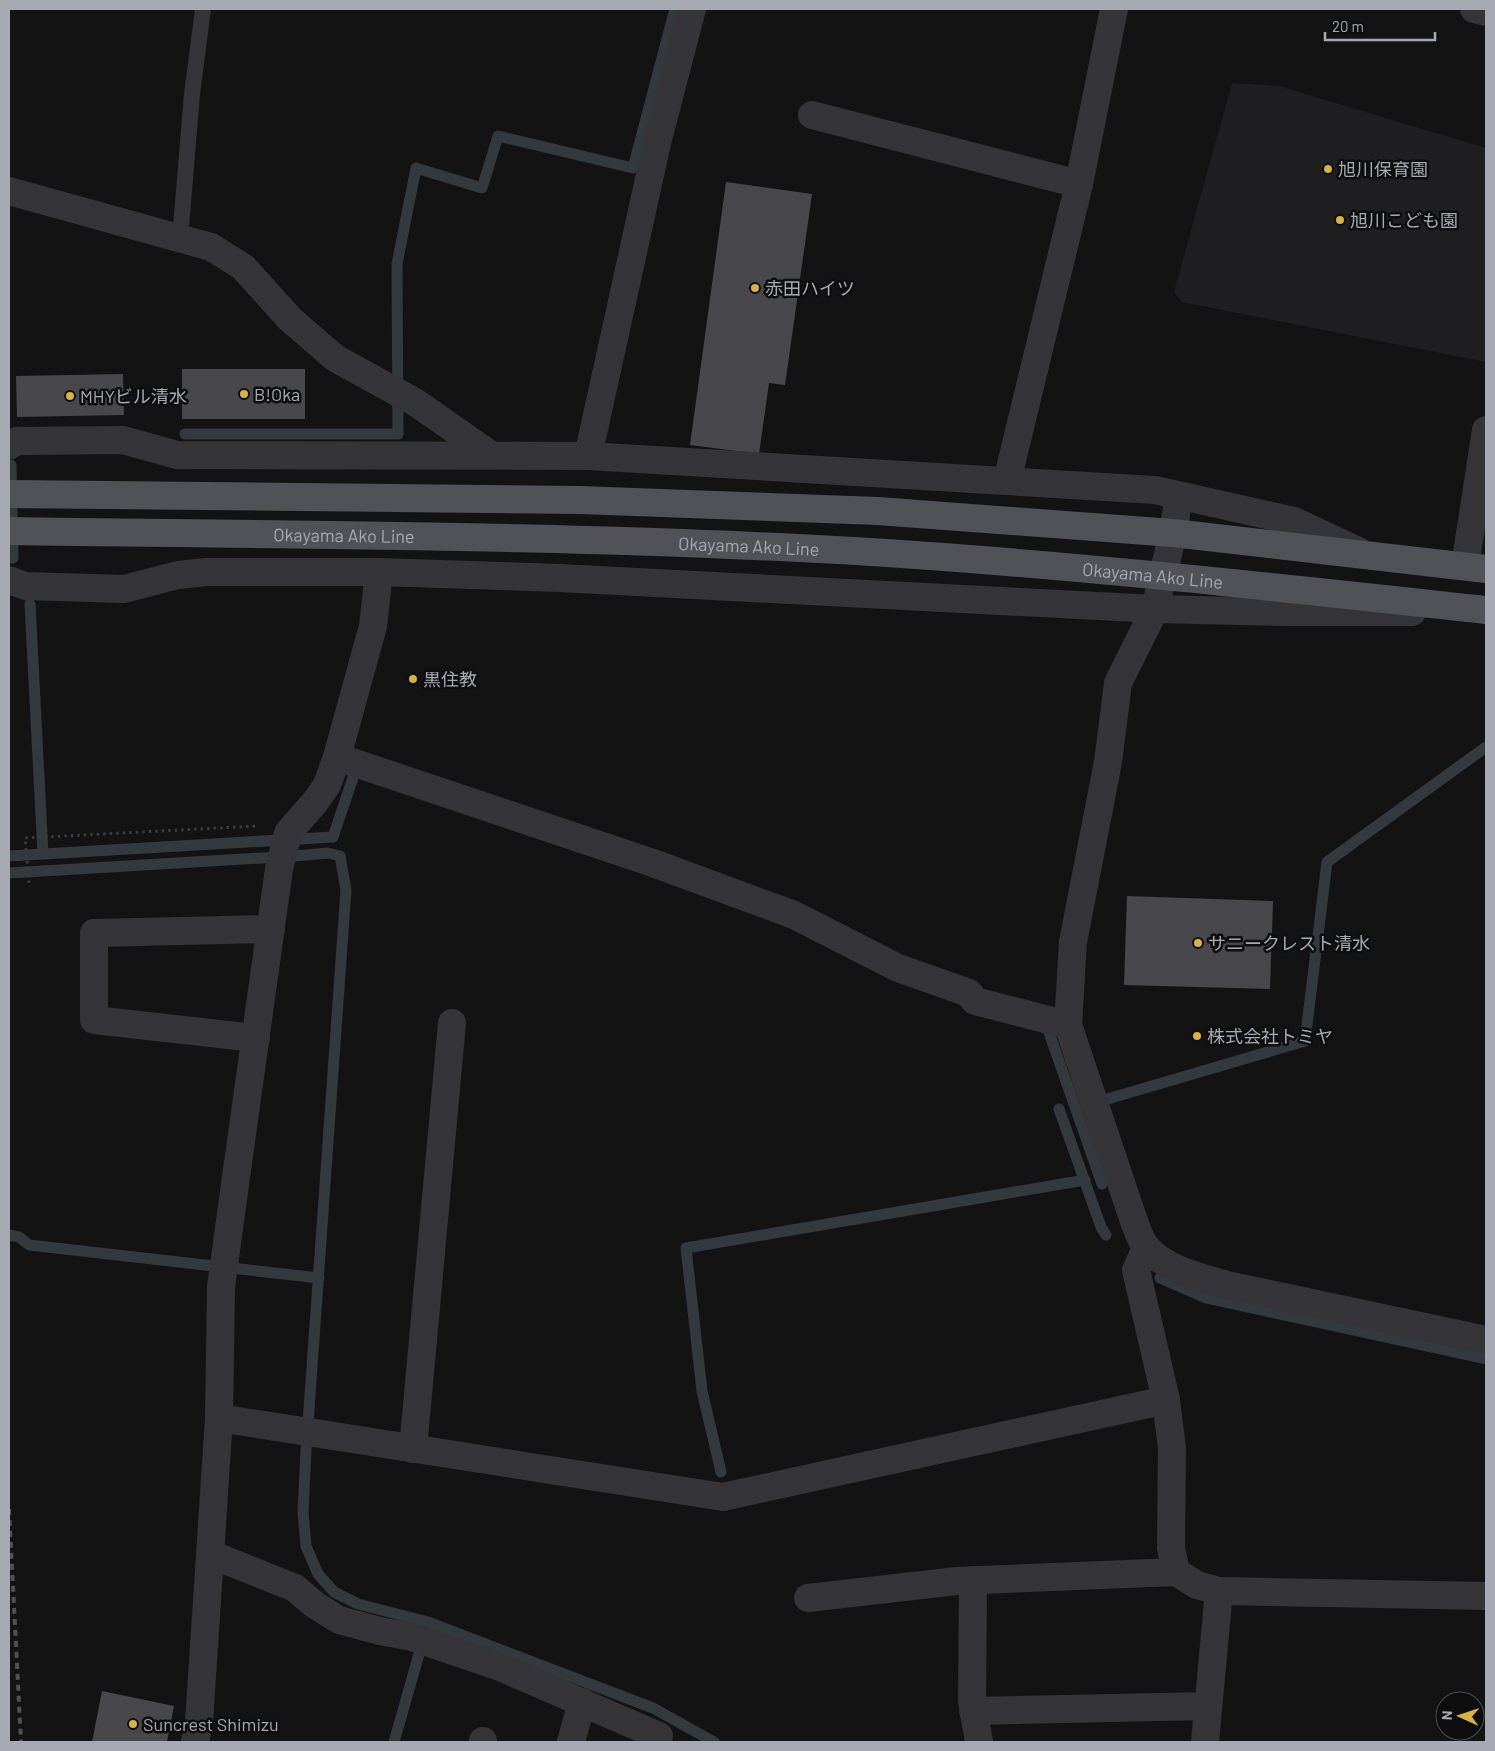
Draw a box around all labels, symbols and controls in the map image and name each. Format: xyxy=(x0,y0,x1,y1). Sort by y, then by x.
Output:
scale bar xyxy=(1325,10,1435,42)
text: 20 m xyxy=(1332,17,1364,35)
place label: 旭川保育園 xyxy=(1338,158,1428,180)
marker: 旭川保育園 xyxy=(1322,163,1334,175)
place label: 旭川こども園 xyxy=(1350,209,1458,231)
marker: 旭川こども園 xyxy=(1334,214,1346,226)
place label: 赤田ハイツ xyxy=(765,277,855,299)
marker: 赤田ハイツ xyxy=(749,282,761,294)
place label: B!Oka xyxy=(254,383,300,405)
place label: MHYビル清水 xyxy=(80,385,187,407)
marker: B!Oka xyxy=(238,388,250,400)
marker: MHYビル清水 xyxy=(64,390,76,402)
street label: Okayama Ako Line xyxy=(273,523,415,547)
street label: Okayama Ako Line xyxy=(678,532,820,560)
street label: Okayama Ako Line xyxy=(1081,557,1224,593)
place label: 黒住教 xyxy=(423,668,477,690)
marker: 黒住教 xyxy=(407,673,419,685)
place label: サニークレスト清水 xyxy=(1208,932,1370,954)
marker: サニークレスト清水 xyxy=(1192,937,1204,949)
place label: 株式会社トミヤ xyxy=(1207,1025,1333,1047)
marker: 株式会社トミヤ xyxy=(1191,1030,1203,1042)
north arrow xyxy=(1435,1691,1485,1741)
text: N xyxy=(1438,1710,1455,1720)
place label: Suncrest Shimizu xyxy=(143,1713,279,1735)
marker: Suncrest Shimizu xyxy=(127,1718,139,1730)

